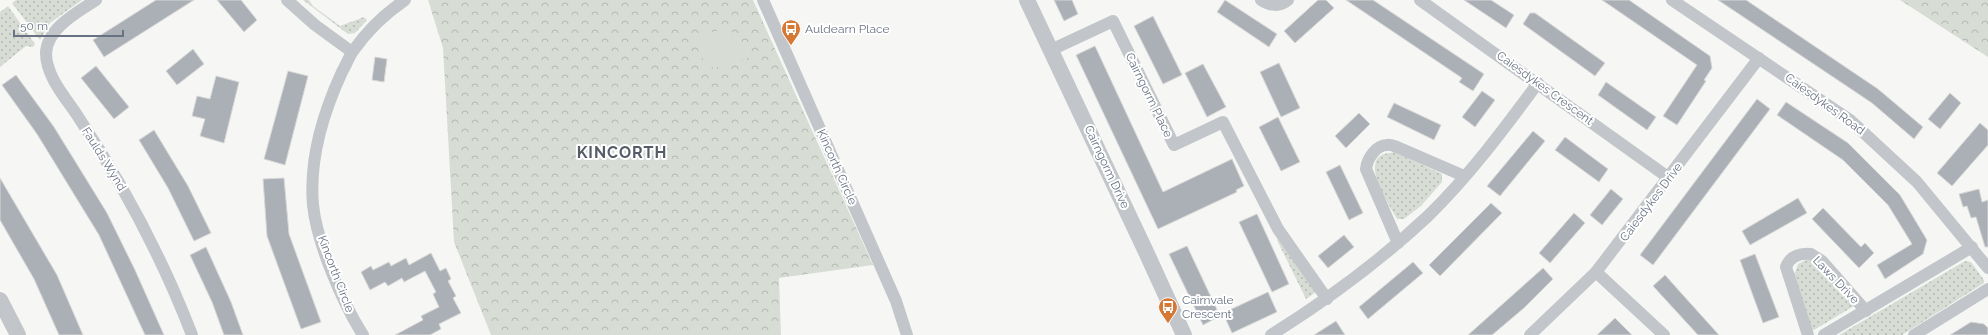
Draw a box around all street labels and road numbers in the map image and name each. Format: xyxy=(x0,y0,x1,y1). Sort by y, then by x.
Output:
street label: Caiesdykes Crescent xyxy=(1494,48,1596,128)
street label: Cairngorm Place xyxy=(1122,50,1176,140)
street label: Caiesdykes Road xyxy=(1782,70,1868,138)
street label: Cairngorm Drive xyxy=(1082,123,1132,211)
street label: Faulds Wynd xyxy=(79,125,129,193)
street label: Kincorth Circle xyxy=(814,127,860,207)
street label: Caiesdykes Drive xyxy=(1617,160,1685,244)
street label: Kincorth Circle xyxy=(315,234,357,314)
street label: Laws Drive xyxy=(1810,253,1862,307)

